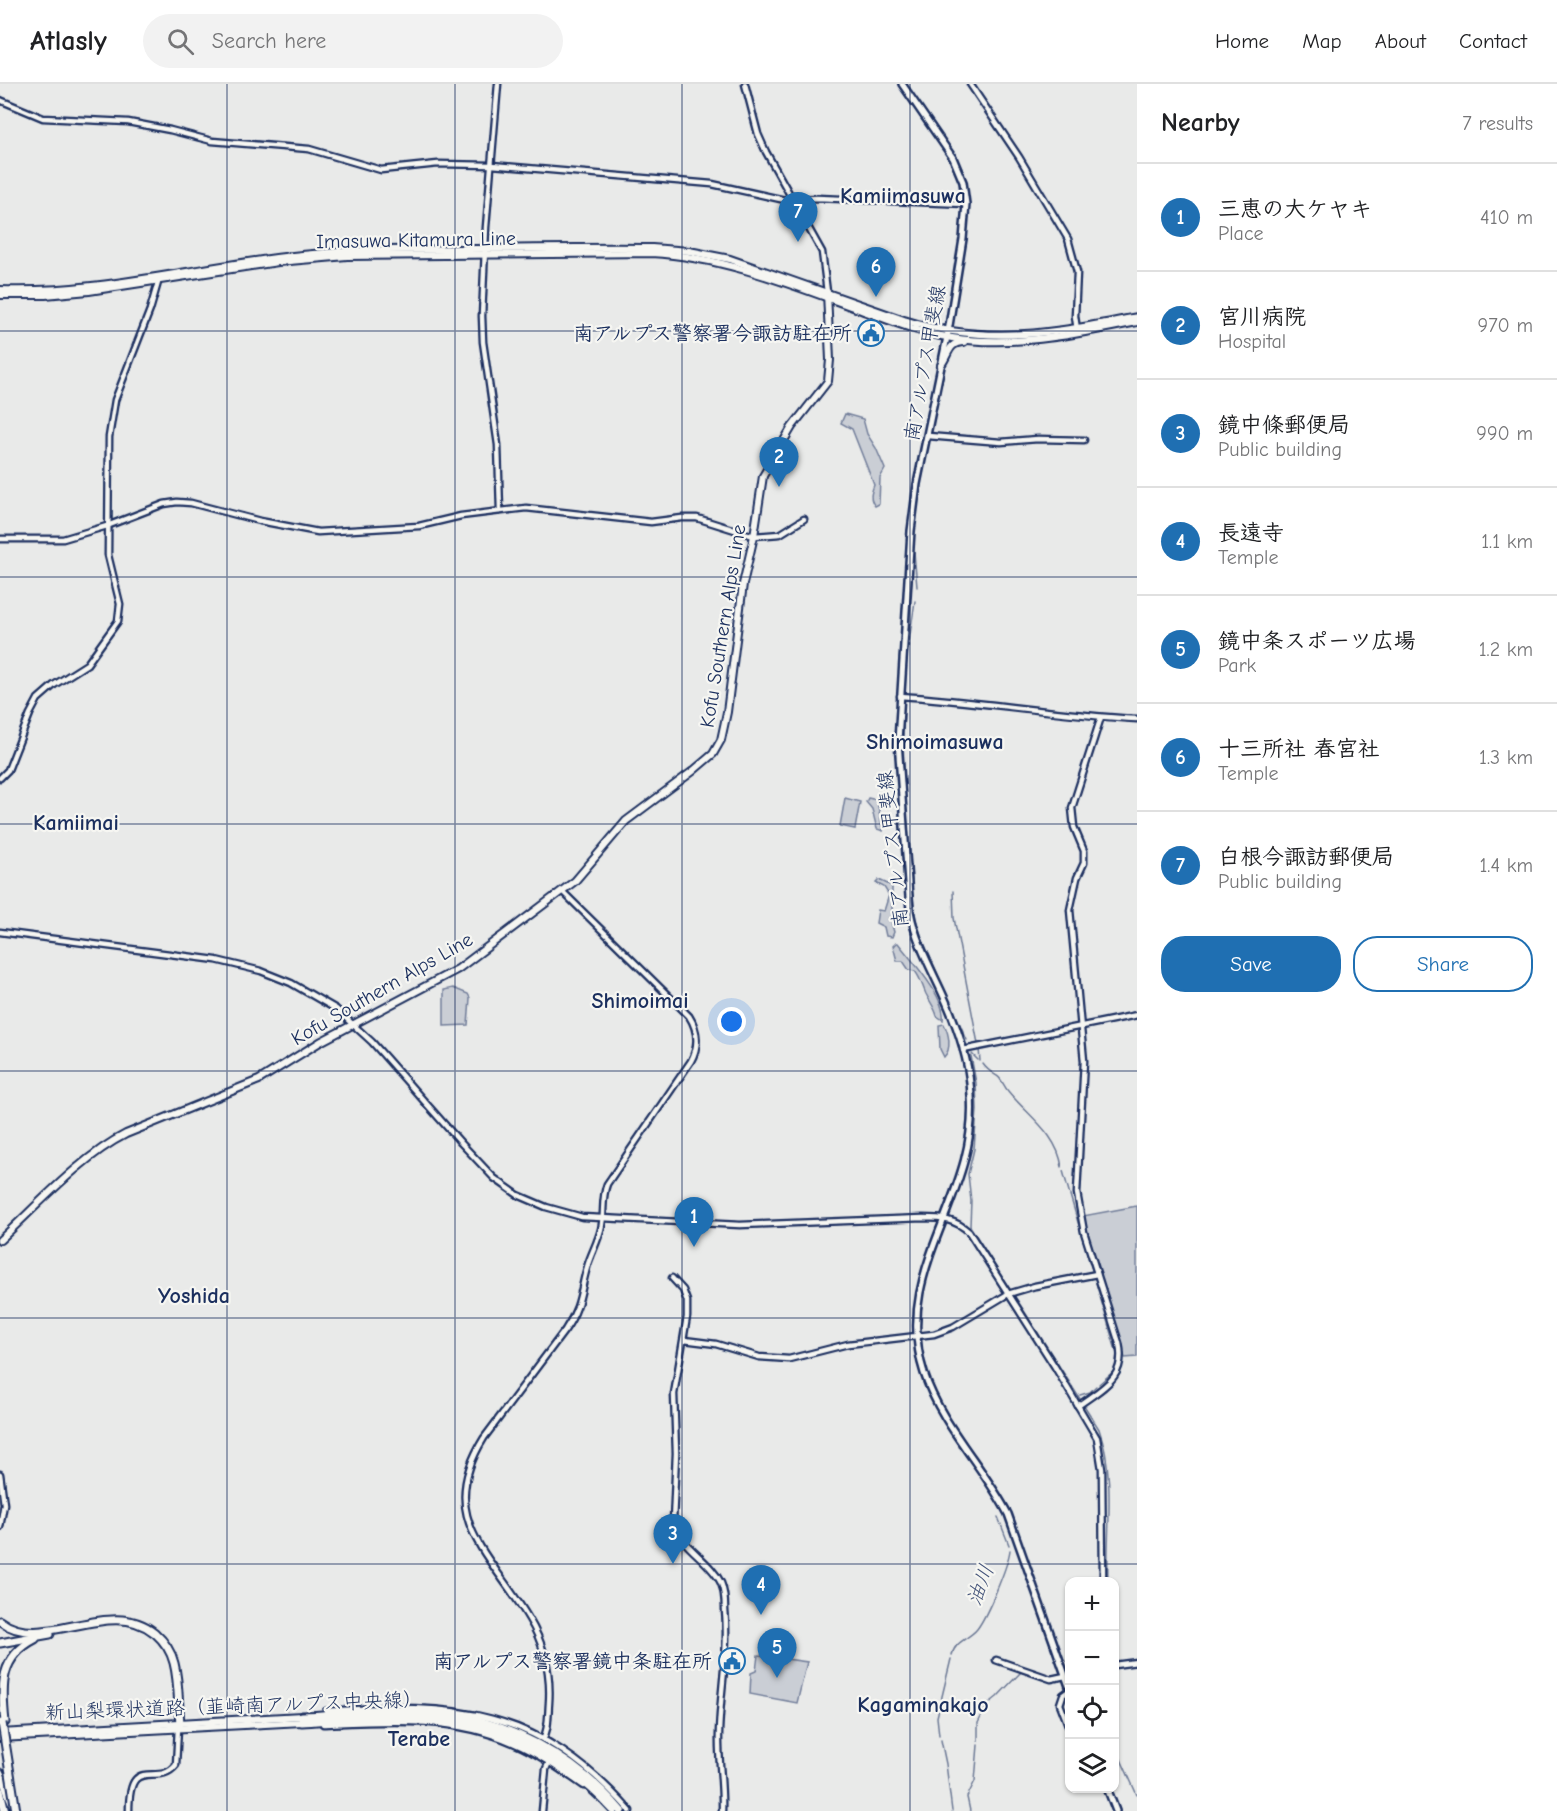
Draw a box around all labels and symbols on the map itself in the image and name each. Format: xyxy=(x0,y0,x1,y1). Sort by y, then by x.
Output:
district label: Kamiimasuwa xyxy=(840,183,966,209)
pin: 7 xyxy=(778,192,818,242)
street label: Imasuwa Kitamura Line xyxy=(316,227,516,253)
pin: 6 xyxy=(856,248,896,297)
street label: 南アルプス甲斐線 xyxy=(900,283,950,443)
public building icon: 南アルプス警察署今諏訪駐在所 xyxy=(856,318,886,348)
place label: 南アルプス警察署今諏訪駐在所 xyxy=(573,322,852,345)
pin: 2 xyxy=(760,438,798,487)
street label: Kofu Southern Alps Line xyxy=(696,523,750,729)
district label: Shimoimasuwa xyxy=(866,729,1004,755)
street label: 南アルプス甲斐線 xyxy=(873,769,913,929)
district label: Kamiimai xyxy=(33,810,119,836)
street label: Kofu Southern Alps Line xyxy=(287,928,477,1050)
district label: Shimoimai xyxy=(591,988,689,1014)
your location xyxy=(717,1007,746,1036)
pin: 1 xyxy=(674,1198,714,1247)
district label: Yoshida xyxy=(158,1283,230,1309)
pin: 3 xyxy=(654,1514,692,1564)
water label: 油川 xyxy=(961,1561,999,1609)
pin: 4 xyxy=(742,1566,780,1615)
pin: 5 xyxy=(758,1628,796,1678)
public building icon: 南アルプス警察署鏡中条駐在所 xyxy=(717,1646,747,1676)
place label: 南アルプス警察署鏡中条駐在所 xyxy=(433,1650,712,1673)
street label: 新山梨環状道路（韮崎南アルプス中央線） xyxy=(45,1688,423,1724)
district label: Kagaminakajo xyxy=(857,1692,989,1718)
district label: Terabe xyxy=(388,1726,450,1752)

